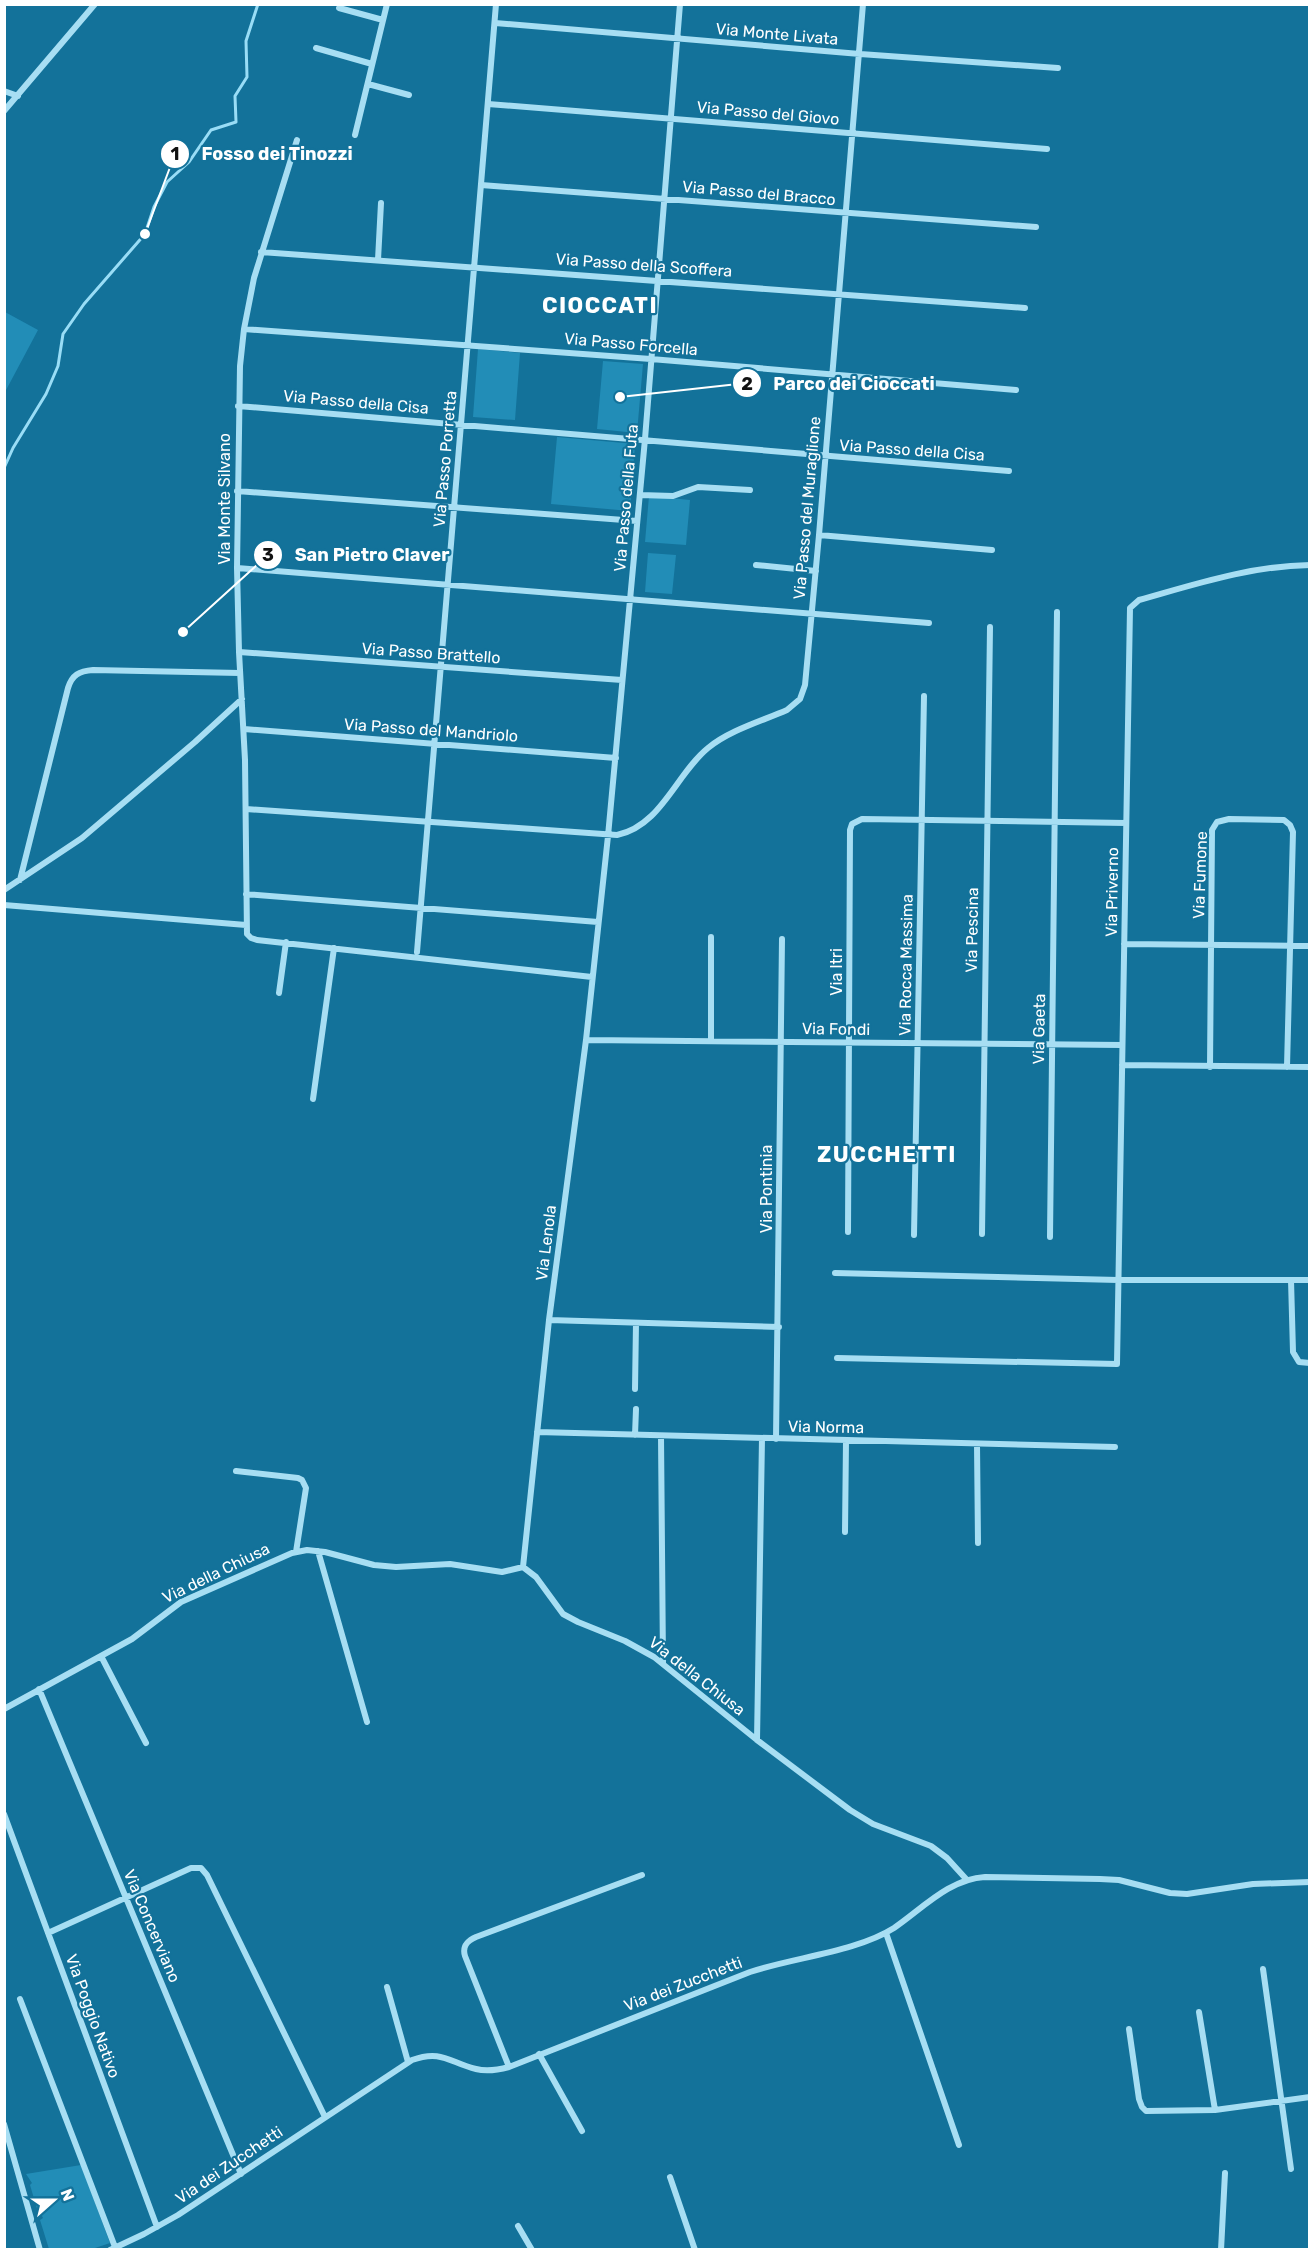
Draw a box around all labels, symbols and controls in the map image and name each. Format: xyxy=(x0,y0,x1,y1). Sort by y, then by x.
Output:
street label: Via Monte Livata xyxy=(715,19,839,49)
street label: Via Passo del Giovo xyxy=(696,97,840,129)
callout: Fosso dei Tinozzi xyxy=(160,136,365,172)
text: 1 xyxy=(171,143,179,165)
text: Fosso dei Tinozzi xyxy=(201,143,353,165)
street label: Via Passo del Bracco xyxy=(681,177,837,209)
street label: Via Passo della Scoffera xyxy=(555,249,733,281)
district label: CIOCCATI xyxy=(542,292,658,319)
street label: Via Passo Forcella xyxy=(563,329,699,359)
callout: Parco dei Cioccati xyxy=(732,365,947,401)
text: 2 xyxy=(741,373,753,395)
text: Parco dei Cioccati xyxy=(773,373,935,395)
street label: Via Passo della Cisa xyxy=(282,386,430,418)
street label: Via Passo Porretta xyxy=(430,390,460,528)
street label: Via Passo del Muraglione xyxy=(790,415,824,600)
street label: Via Passo della Futa xyxy=(610,423,642,573)
street label: Via Monte Silvano xyxy=(215,433,234,565)
street label: Via Passo della Cisa xyxy=(839,435,985,465)
callout: San Pietro Claver xyxy=(253,537,461,573)
text: 3 xyxy=(262,544,274,566)
text: San Pietro Claver xyxy=(295,544,449,566)
street label: Via Passo Brattello xyxy=(361,639,501,667)
street label: Via Passo del Mandriolo xyxy=(343,714,519,746)
street label: Via Fumone xyxy=(1189,831,1211,919)
street label: Via Priverno xyxy=(1102,847,1122,937)
street label: Via Pescina xyxy=(962,887,982,973)
street label: Via Rocca Massima xyxy=(895,894,917,1036)
street label: Via Itri xyxy=(827,948,846,996)
street label: Via Gaeta xyxy=(1029,993,1049,1065)
street label: Via Fondi xyxy=(802,1019,870,1039)
district label: ZUCCHETTI xyxy=(817,1141,957,1168)
street label: Via Pontinia xyxy=(757,1145,776,1233)
street label: Via Lenola xyxy=(532,1204,560,1282)
street label: Via Norma xyxy=(788,1417,864,1437)
street label: Via della Chiusa xyxy=(159,1539,273,1607)
street label: Via della Chiusa xyxy=(645,1633,749,1719)
street label: Via Concerviano xyxy=(120,1867,184,1985)
street label: Via Poggio Nativo xyxy=(62,1952,124,2080)
street label: Via dei Zucchetti xyxy=(621,1953,745,2015)
street label: Via dei Zucchetti xyxy=(172,2122,286,2208)
north arrow xyxy=(24,2170,84,2230)
text: N xyxy=(57,2186,78,2204)

